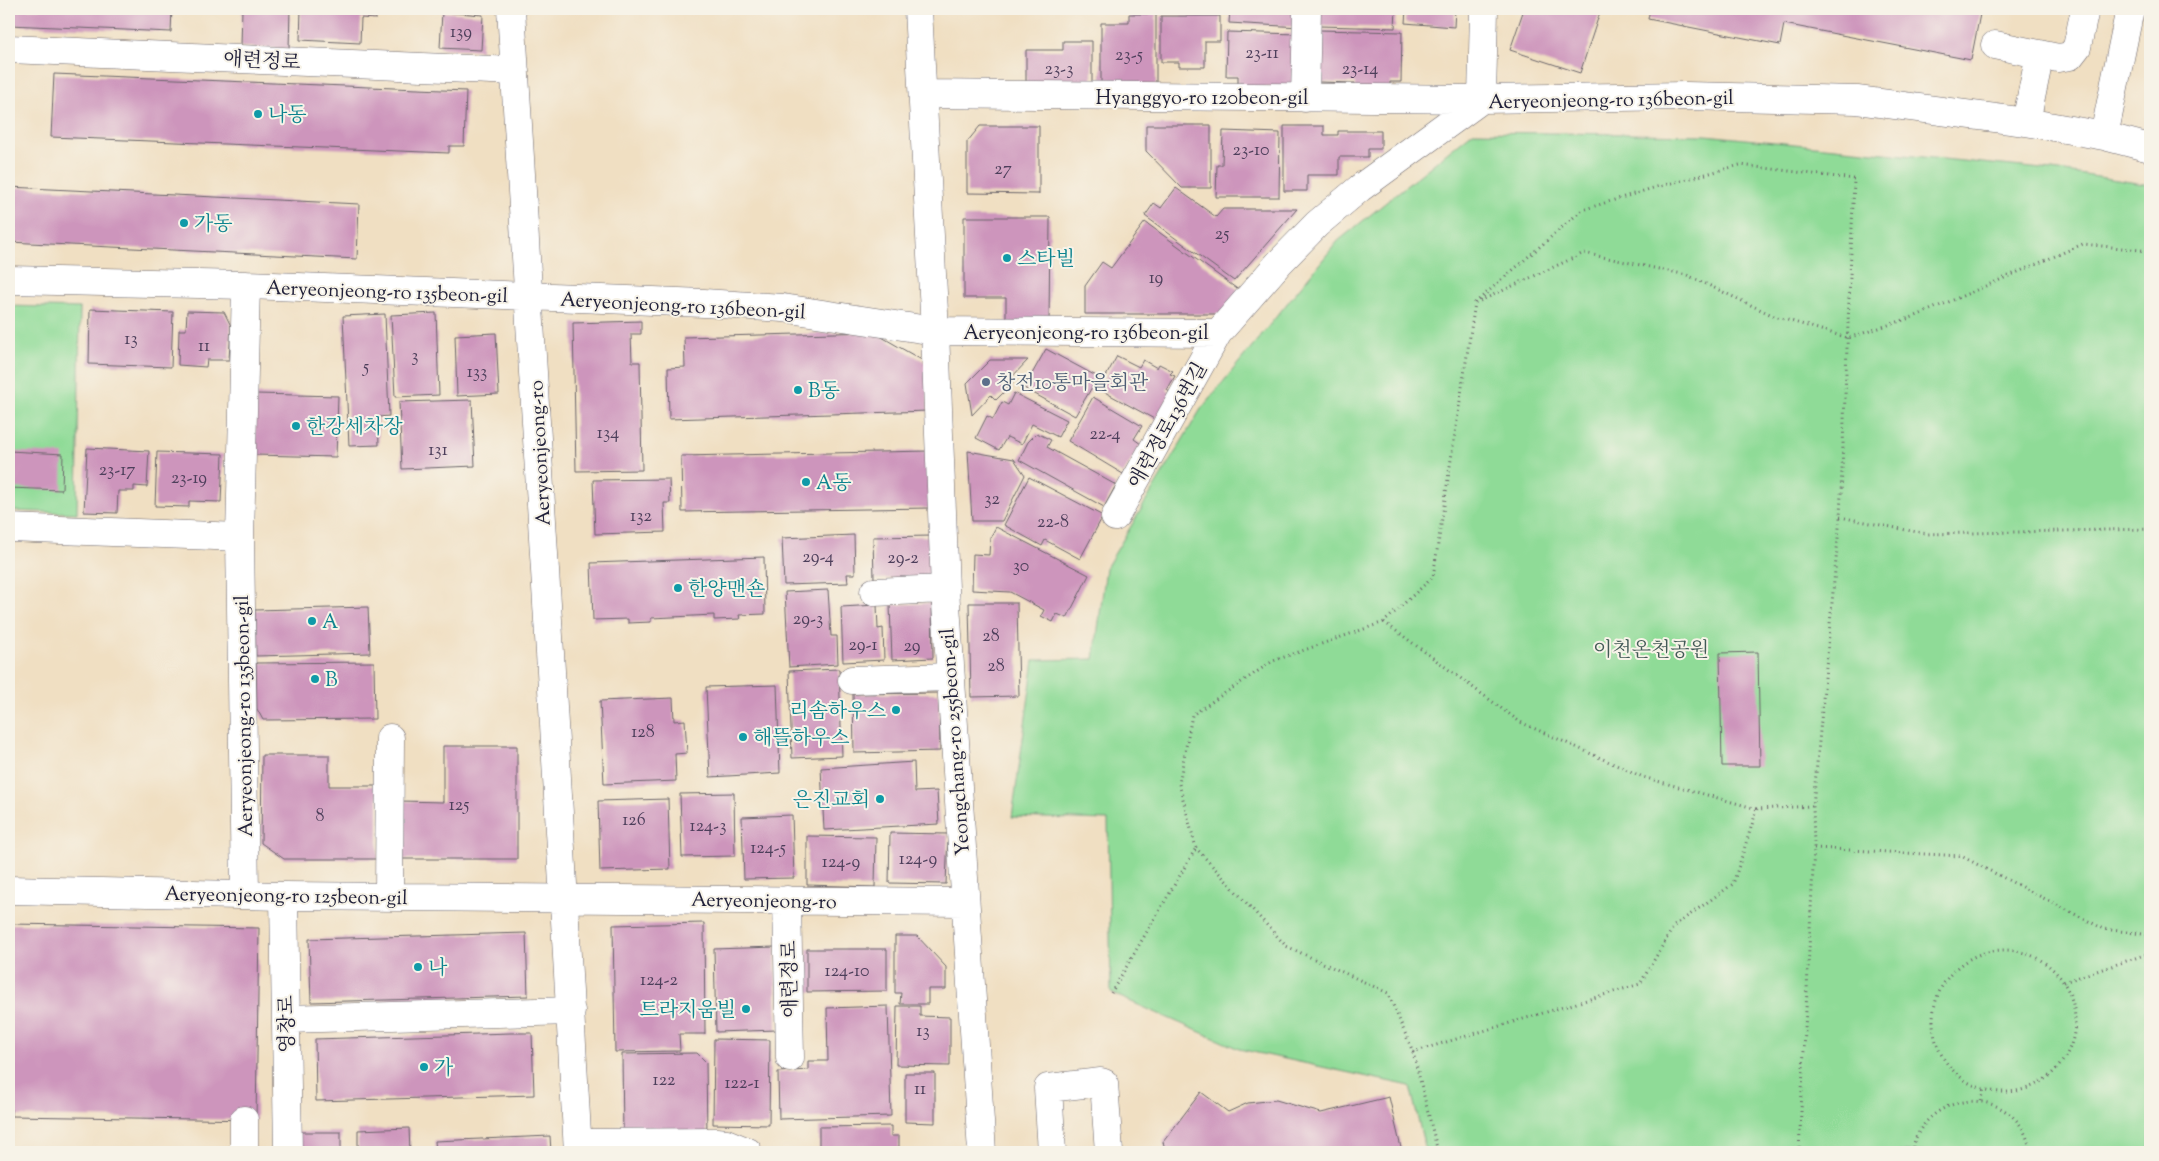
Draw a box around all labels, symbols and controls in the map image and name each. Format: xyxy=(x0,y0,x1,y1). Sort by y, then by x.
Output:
house number: 139 xyxy=(450,20,472,46)
house number: 23-11 xyxy=(1245,41,1279,67)
house number: 23-5 xyxy=(1115,43,1143,69)
street label: 애련정로 xyxy=(223,46,301,79)
house number: 23-3 xyxy=(1045,57,1073,83)
house number: 23-14 xyxy=(1342,57,1378,83)
street label: Hyanggyo-ro 120beon-gil xyxy=(1095,85,1309,114)
street label: Aeryeonjeong-ro 136beon-gil xyxy=(1488,85,1735,118)
place label: 나동 xyxy=(268,102,307,131)
marker: 나동 xyxy=(252,108,264,120)
house number: 23-10 xyxy=(1233,138,1269,164)
house number: 27 xyxy=(994,157,1012,183)
place label: 가동 xyxy=(194,211,233,240)
marker: 가동 xyxy=(178,217,190,229)
house number: 25 xyxy=(1215,222,1229,248)
place label: 스타빌 xyxy=(1017,246,1075,275)
marker: 스타빌 xyxy=(1001,252,1013,264)
house number: 19 xyxy=(1149,266,1164,292)
street label: Aeryeonjeong-ro 135beon-gil xyxy=(265,275,509,312)
street label: Aeryeonjeong-ro 136beon-gil xyxy=(559,287,807,328)
street label: Aeryeonjeong-ro 136beon-gil xyxy=(963,320,1209,349)
house number: 13 xyxy=(124,327,138,353)
house number: 11 xyxy=(198,334,210,360)
house number: 3 xyxy=(411,344,419,370)
house number: 5 xyxy=(362,355,369,381)
street label: 애련정로136번길 xyxy=(1122,358,1216,495)
house number: 133 xyxy=(467,360,487,386)
place label: 창전10통마을회관 xyxy=(996,370,1149,399)
marker: 창전10통마을회관 xyxy=(980,376,992,388)
place label: B동 xyxy=(808,378,840,407)
street label: Aeryeonjeong-ro xyxy=(523,379,560,526)
marker: B동 xyxy=(792,384,804,396)
place label: 한강세차장 xyxy=(306,414,403,443)
marker: 한강세차장 xyxy=(290,420,302,432)
house number: 134 xyxy=(597,421,619,447)
house number: 22-4 xyxy=(1089,422,1121,448)
house number: 131 xyxy=(428,438,448,464)
house number: 23-17 xyxy=(99,458,135,484)
house number: 23-19 xyxy=(171,466,207,492)
place label: A동 xyxy=(816,470,852,499)
marker: A동 xyxy=(800,476,812,488)
house number: 32 xyxy=(984,487,1000,513)
house number: 132 xyxy=(630,504,652,530)
house number: 22-8 xyxy=(1037,510,1069,536)
house number: 29-4 xyxy=(802,545,834,571)
house number: 29-2 xyxy=(887,546,919,572)
house number: 30 xyxy=(1013,554,1029,580)
place label: 한양맨숀 xyxy=(688,576,765,605)
marker: 한양맨숀 xyxy=(672,582,684,594)
street label: Aeryeonjeong-ro 135beon-gil xyxy=(229,594,262,837)
house number: 29-3 xyxy=(793,607,823,633)
place label: A xyxy=(322,609,338,638)
marker: A xyxy=(306,615,318,627)
house number: 28 xyxy=(982,624,1000,650)
street label: Yeongchang-ro 255beon-gil xyxy=(934,627,979,857)
house number: 29-1 xyxy=(848,633,878,659)
house number: 29 xyxy=(903,634,921,660)
park label: 이천온천공원 xyxy=(1593,637,1709,666)
house number: 28 xyxy=(987,654,1005,680)
place label: B xyxy=(325,667,338,696)
marker: B xyxy=(309,673,321,685)
place label: 리솜하우스 xyxy=(789,698,886,727)
marker: 리솜하우스 xyxy=(890,704,902,716)
house number: 128 xyxy=(631,720,655,746)
place label: 해뜰하우스 xyxy=(753,725,850,754)
marker: 해뜰하우스 xyxy=(737,731,749,743)
place label: 은진교회 xyxy=(793,787,870,816)
house number: 125 xyxy=(449,793,469,819)
marker: 은진교회 xyxy=(874,793,886,805)
house number: 8 xyxy=(316,804,325,830)
house number: 126 xyxy=(622,808,646,834)
house number: 124-3 xyxy=(690,814,726,840)
house number: 124-5 xyxy=(750,836,786,862)
house number: 124-9 xyxy=(899,847,937,873)
house number: 124-9 xyxy=(822,850,860,876)
street label: Aeryeonjeong-ro 125beon-gil xyxy=(164,881,408,914)
street label: Aeryeonjeong-ro xyxy=(691,887,837,918)
street label: 애련정로 xyxy=(776,940,807,1018)
place label: 나 xyxy=(428,955,448,984)
house number: 124-10 xyxy=(825,959,869,985)
marker: 나 xyxy=(412,961,424,973)
house number: 124-2 xyxy=(640,968,678,994)
street label: 영창로 xyxy=(273,995,304,1053)
place label: 트라지움빌 xyxy=(639,997,736,1026)
marker: 트라지움빌 xyxy=(740,1003,752,1015)
house number: 13 xyxy=(916,1019,930,1045)
place label: 가 xyxy=(434,1055,454,1084)
marker: 가 xyxy=(418,1061,430,1073)
house number: 122 xyxy=(653,1068,676,1094)
house number: 122-1 xyxy=(724,1071,760,1097)
house number: 11 xyxy=(914,1077,926,1103)

